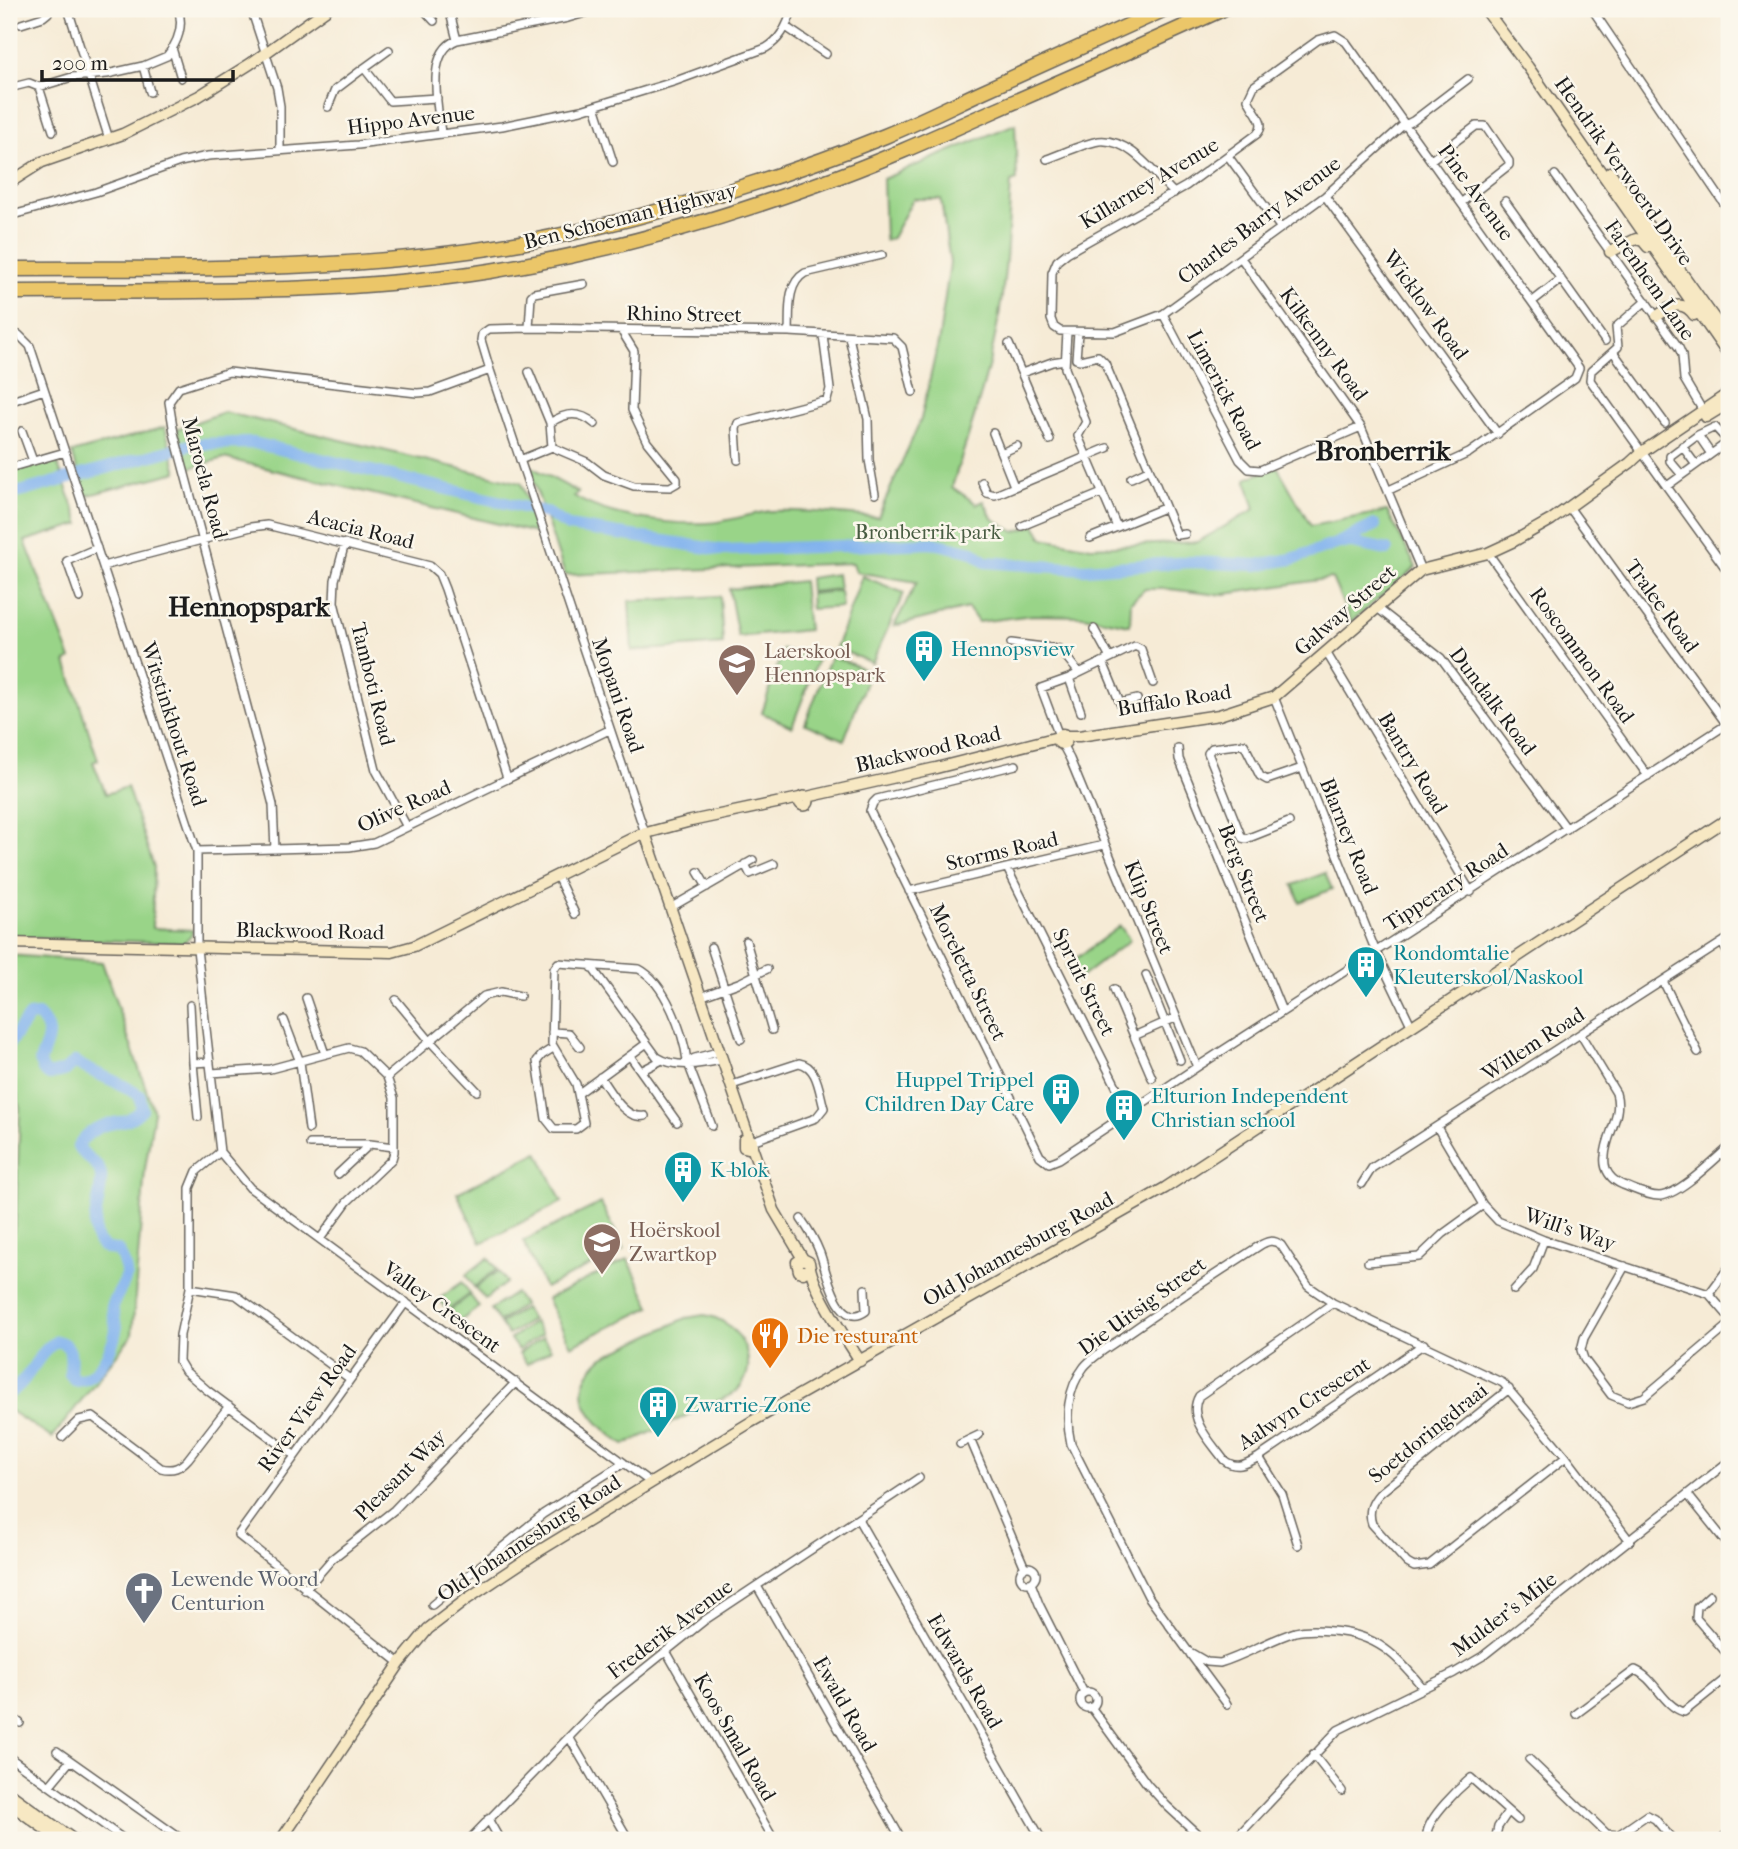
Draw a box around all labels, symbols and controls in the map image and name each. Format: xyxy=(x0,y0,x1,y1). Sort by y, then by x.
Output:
scale bar xyxy=(42,38,233,82)
text: 200 m xyxy=(52,51,108,75)
street label: Hendrik Verwoerd Drive xyxy=(1550,72,1698,270)
street label: Hippo Avenue xyxy=(346,100,476,140)
street label: Killarney Avenue xyxy=(1075,132,1223,234)
street label: Pine Avenue xyxy=(1433,139,1519,245)
street label: Charles Barry Avenue xyxy=(1173,151,1345,289)
street label: Ben Schoeman Highway xyxy=(521,178,740,254)
street label: Farenhem Lane xyxy=(1600,215,1700,345)
street label: Wicklow Road xyxy=(1378,245,1474,365)
street label: Kilkenny Road xyxy=(1275,283,1374,406)
street label: Rhino Street xyxy=(626,301,743,327)
street label: Limerick Road xyxy=(1182,326,1266,455)
street label: Maroela Road xyxy=(177,414,233,542)
district label: Bronberrik xyxy=(1315,434,1452,467)
street label: Acacia Road xyxy=(304,504,417,554)
park label: Bronberrik park xyxy=(855,520,1001,544)
street label: Tralee Road xyxy=(1620,555,1704,658)
street label: Galway Street xyxy=(1290,559,1401,660)
street label: Roscommon Road xyxy=(1525,582,1640,728)
district label: Hennopspark xyxy=(168,590,332,623)
street label: Tamboti Road xyxy=(346,620,400,749)
building icon: Hennopsview xyxy=(903,628,945,683)
street label: Mopani Road xyxy=(587,634,649,756)
place label: Hennopsview xyxy=(951,637,1076,661)
street label: Witstinkhout Road xyxy=(136,638,212,810)
place label: Laerskool Hennopspark xyxy=(764,639,886,687)
school or university icon: Laerskool Hennopspark xyxy=(716,642,758,697)
street label: Dundalk Road xyxy=(1445,642,1542,760)
street label: Buffalo Road xyxy=(1115,679,1233,721)
street label: Bantry Road xyxy=(1373,708,1453,819)
street label: Blackwood Road xyxy=(853,720,1004,777)
street label: Olive Road xyxy=(353,774,455,837)
street label: Blarney Road xyxy=(1315,775,1383,898)
street label: Berg Street xyxy=(1213,820,1275,926)
street label: Storms Road xyxy=(944,826,1061,876)
street label: Tipperary Road xyxy=(1379,838,1513,936)
street label: Klip Street xyxy=(1119,857,1179,958)
street label: Moreletta Street xyxy=(925,900,1012,1045)
street label: Blackwood Road xyxy=(236,918,385,944)
street label: Spruit Street xyxy=(1048,924,1121,1040)
place label: Rondomtalie Kleuterskool/Naskool xyxy=(1393,941,1584,989)
building icon: Rondomtalie Kleuterskool/Naskool xyxy=(1345,944,1387,999)
street label: Willem Road xyxy=(1476,1002,1589,1087)
place label: Huppel Trippel Children Day Care xyxy=(865,1068,1034,1116)
building icon: Huppel Trippel Children Day Care xyxy=(1040,1071,1082,1126)
place label: Elturion Independent Christian school xyxy=(1151,1084,1349,1132)
building icon: Elturion Independent Christian school xyxy=(1103,1087,1145,1142)
building icon: K-blok xyxy=(662,1149,704,1204)
place label: K-blok xyxy=(710,1158,769,1182)
street label: Old Johannesburg Road xyxy=(919,1186,1118,1311)
street label: Will's Way xyxy=(1520,1202,1619,1256)
place label: Hoërskool Zwartkop xyxy=(629,1218,721,1266)
school or university icon: Hoërskool Zwartkop xyxy=(581,1221,623,1276)
street label: Die Uitsig Street xyxy=(1074,1251,1211,1360)
street label: Valley Crescent xyxy=(378,1256,506,1358)
restaurant icon: Die resturant xyxy=(749,1315,791,1370)
place label: Die resturant xyxy=(797,1324,919,1348)
street label: River View Road xyxy=(253,1339,362,1476)
street label: Aalwyn Crescent xyxy=(1233,1351,1375,1455)
street label: Soetdoringdraai xyxy=(1364,1378,1492,1488)
building icon: Zwarrie-Zone xyxy=(637,1384,679,1439)
place label: Zwarrie-Zone xyxy=(685,1393,811,1417)
street label: Pleasant Way xyxy=(349,1424,451,1526)
street label: Old Johannesburg Road xyxy=(433,1469,626,1606)
place label: Lewende Woord Centurion xyxy=(171,1567,319,1615)
street label: Mulder's Mile xyxy=(1447,1567,1561,1661)
church icon: Lewende Woord Centurion xyxy=(123,1570,165,1625)
street label: Frederik Avenue xyxy=(603,1574,737,1684)
street label: Edwards Road xyxy=(923,1609,1008,1733)
street label: Ewald Road xyxy=(808,1652,882,1756)
street label: Koos Smal Road xyxy=(689,1669,782,1806)

